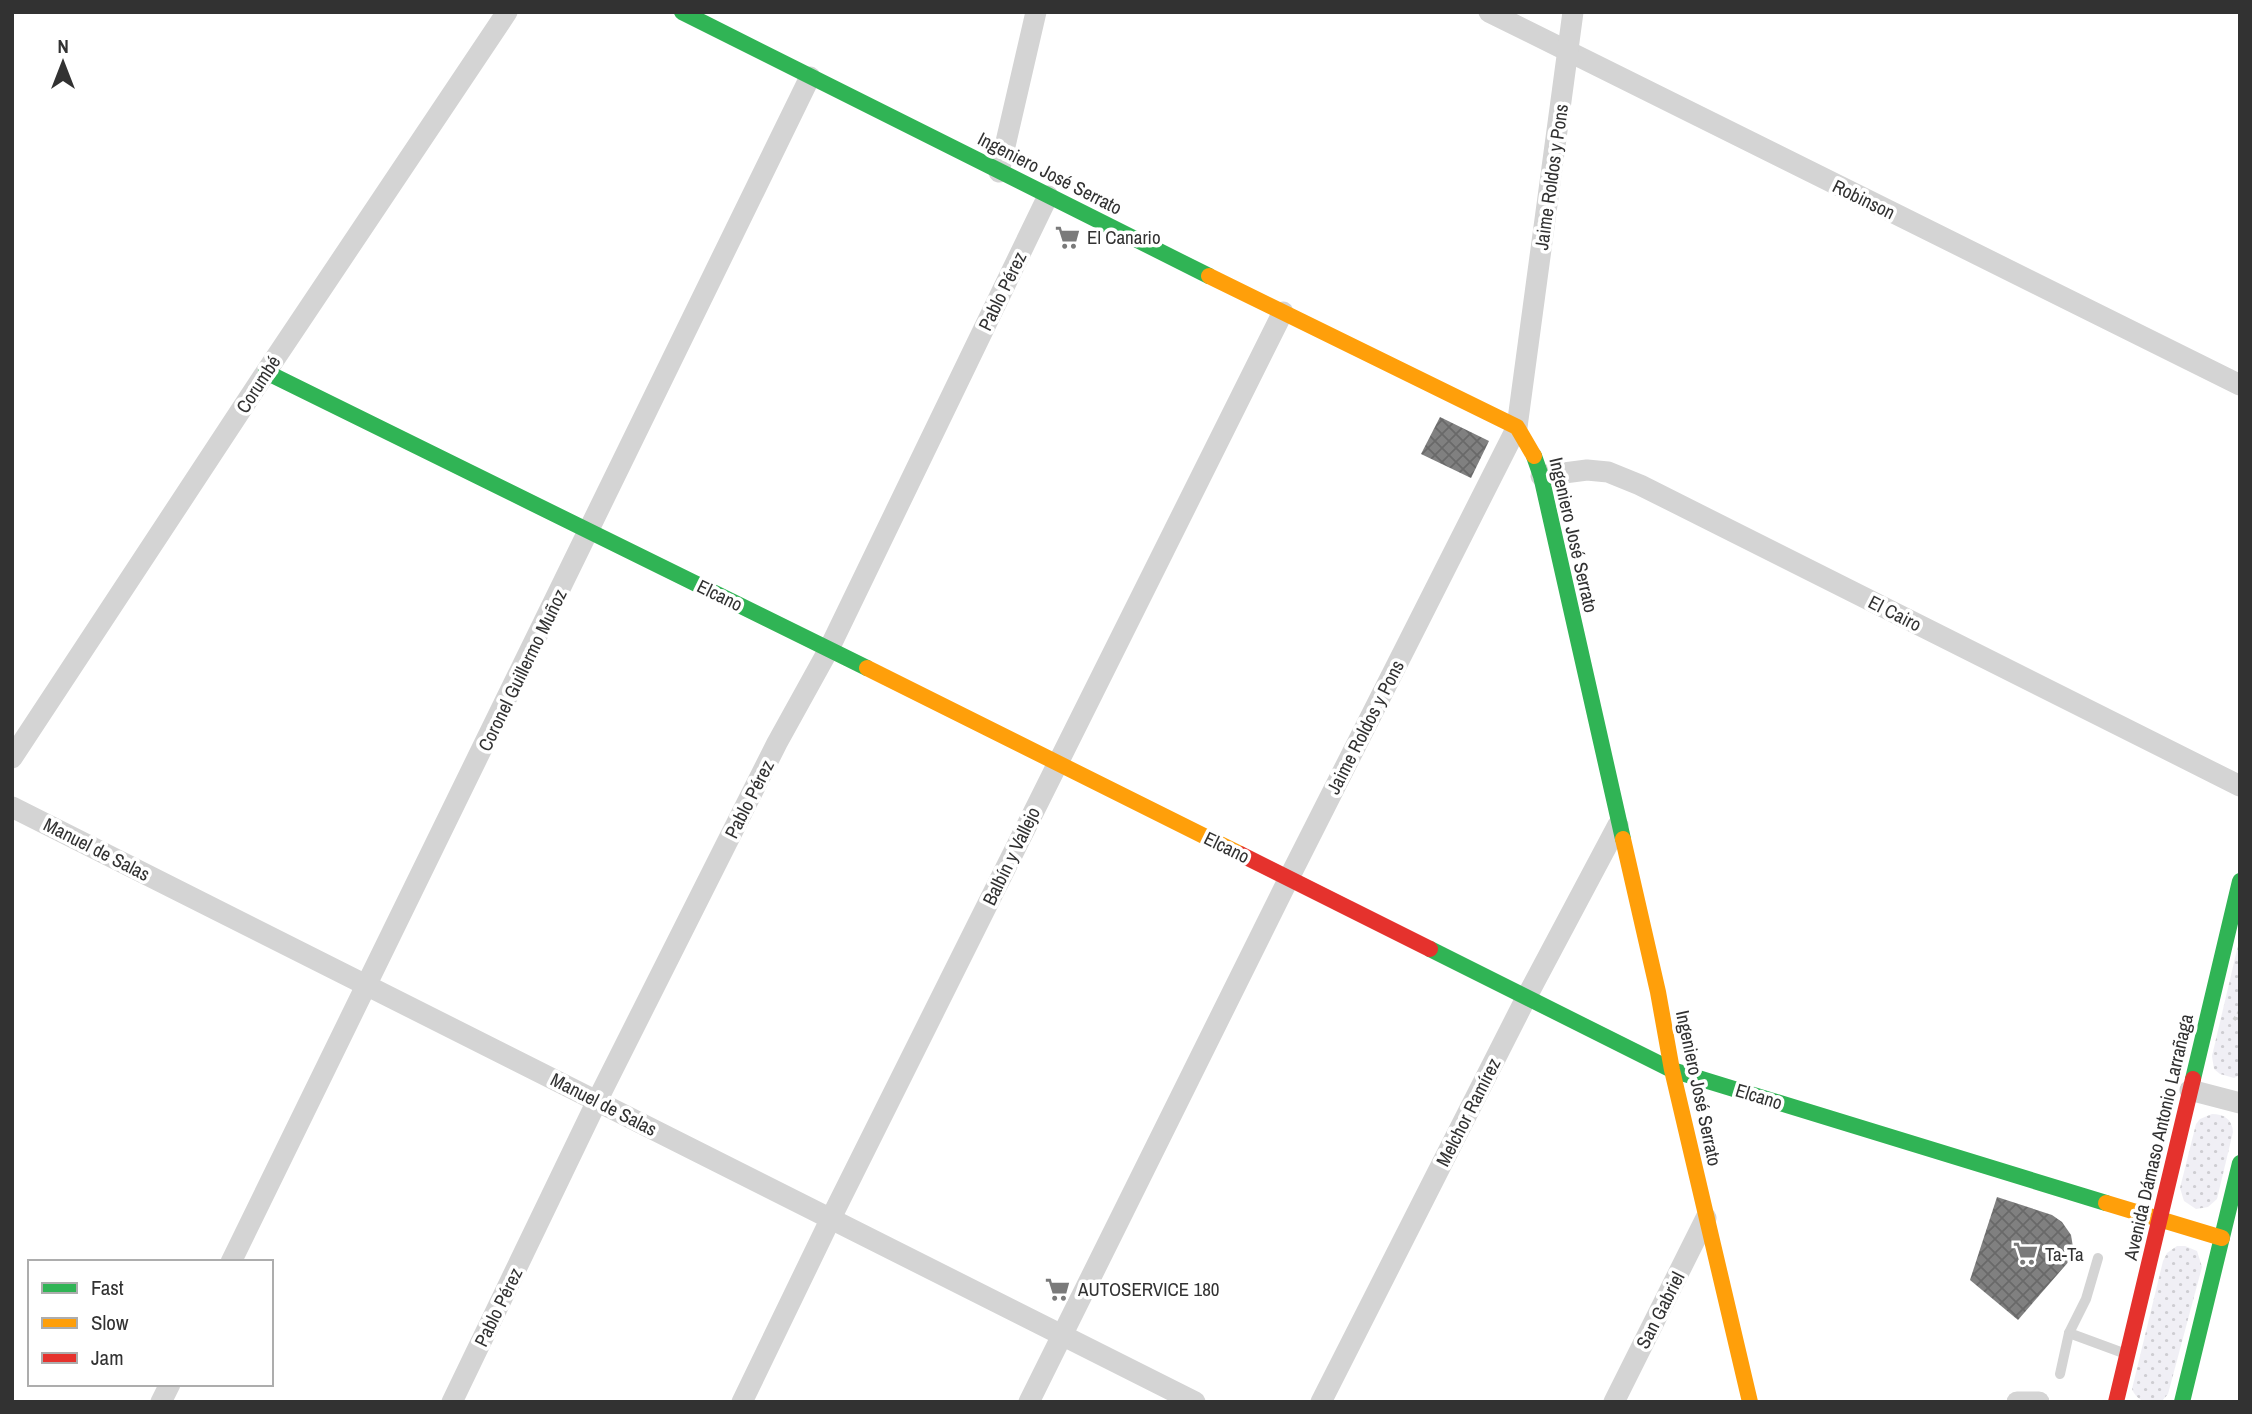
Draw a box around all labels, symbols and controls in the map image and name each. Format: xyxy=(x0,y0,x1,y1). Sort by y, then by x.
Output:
north arrow xyxy=(28,28,98,98)
text: N xyxy=(57,33,69,59)
street label: Jaime Roldos y Pons xyxy=(1528,102,1574,252)
street label: Ingeniero José Serrato xyxy=(973,125,1127,221)
street label: Robinson xyxy=(1828,173,1900,225)
supermarket icon: El Canario xyxy=(1053,223,1081,251)
place label: El Canario xyxy=(1087,224,1161,250)
street label: Pablo Pérez xyxy=(972,247,1032,335)
street label: Corumbé xyxy=(230,350,286,418)
street label: Ingeniero José Serrato xyxy=(1544,455,1604,615)
street label: Elcano xyxy=(693,573,747,617)
street label: Coronel Guillermo Muñoz xyxy=(471,584,573,755)
street label: El Cairo xyxy=(1864,589,1926,637)
street label: Jaime Roldos y Pons xyxy=(1320,655,1410,798)
street label: Pablo Pérez xyxy=(718,755,780,843)
street label: Balbín y Vallejo xyxy=(976,803,1046,909)
street label: Manuel de Salas xyxy=(39,811,155,887)
street label: Elcano xyxy=(1200,825,1254,869)
street label: Ingeniero José Serrato xyxy=(1670,1008,1728,1168)
street label: Avenida Dámaso Antonio Larrañaga xyxy=(2117,1011,2199,1264)
street label: Melchor Ramírez xyxy=(1429,1053,1507,1171)
street label: Manuel de Salas xyxy=(546,1066,662,1142)
street label: Elcano xyxy=(1732,1077,1786,1115)
supermarket icon: Ta-Ta xyxy=(2011,1240,2039,1268)
place label: Ta-Ta xyxy=(2045,1241,2084,1267)
legend xyxy=(28,1260,273,1386)
street label: Pablo Pérez xyxy=(468,1263,528,1351)
street label: San Gabriel xyxy=(1630,1267,1690,1353)
text: Fast xyxy=(91,1273,124,1302)
supermarket icon: AUTOSERVICE 180 xyxy=(1044,1275,1072,1303)
place label: AUTOSERVICE 180 xyxy=(1077,1276,1219,1302)
text: Slow xyxy=(91,1308,129,1337)
text: Jam xyxy=(91,1343,124,1372)

